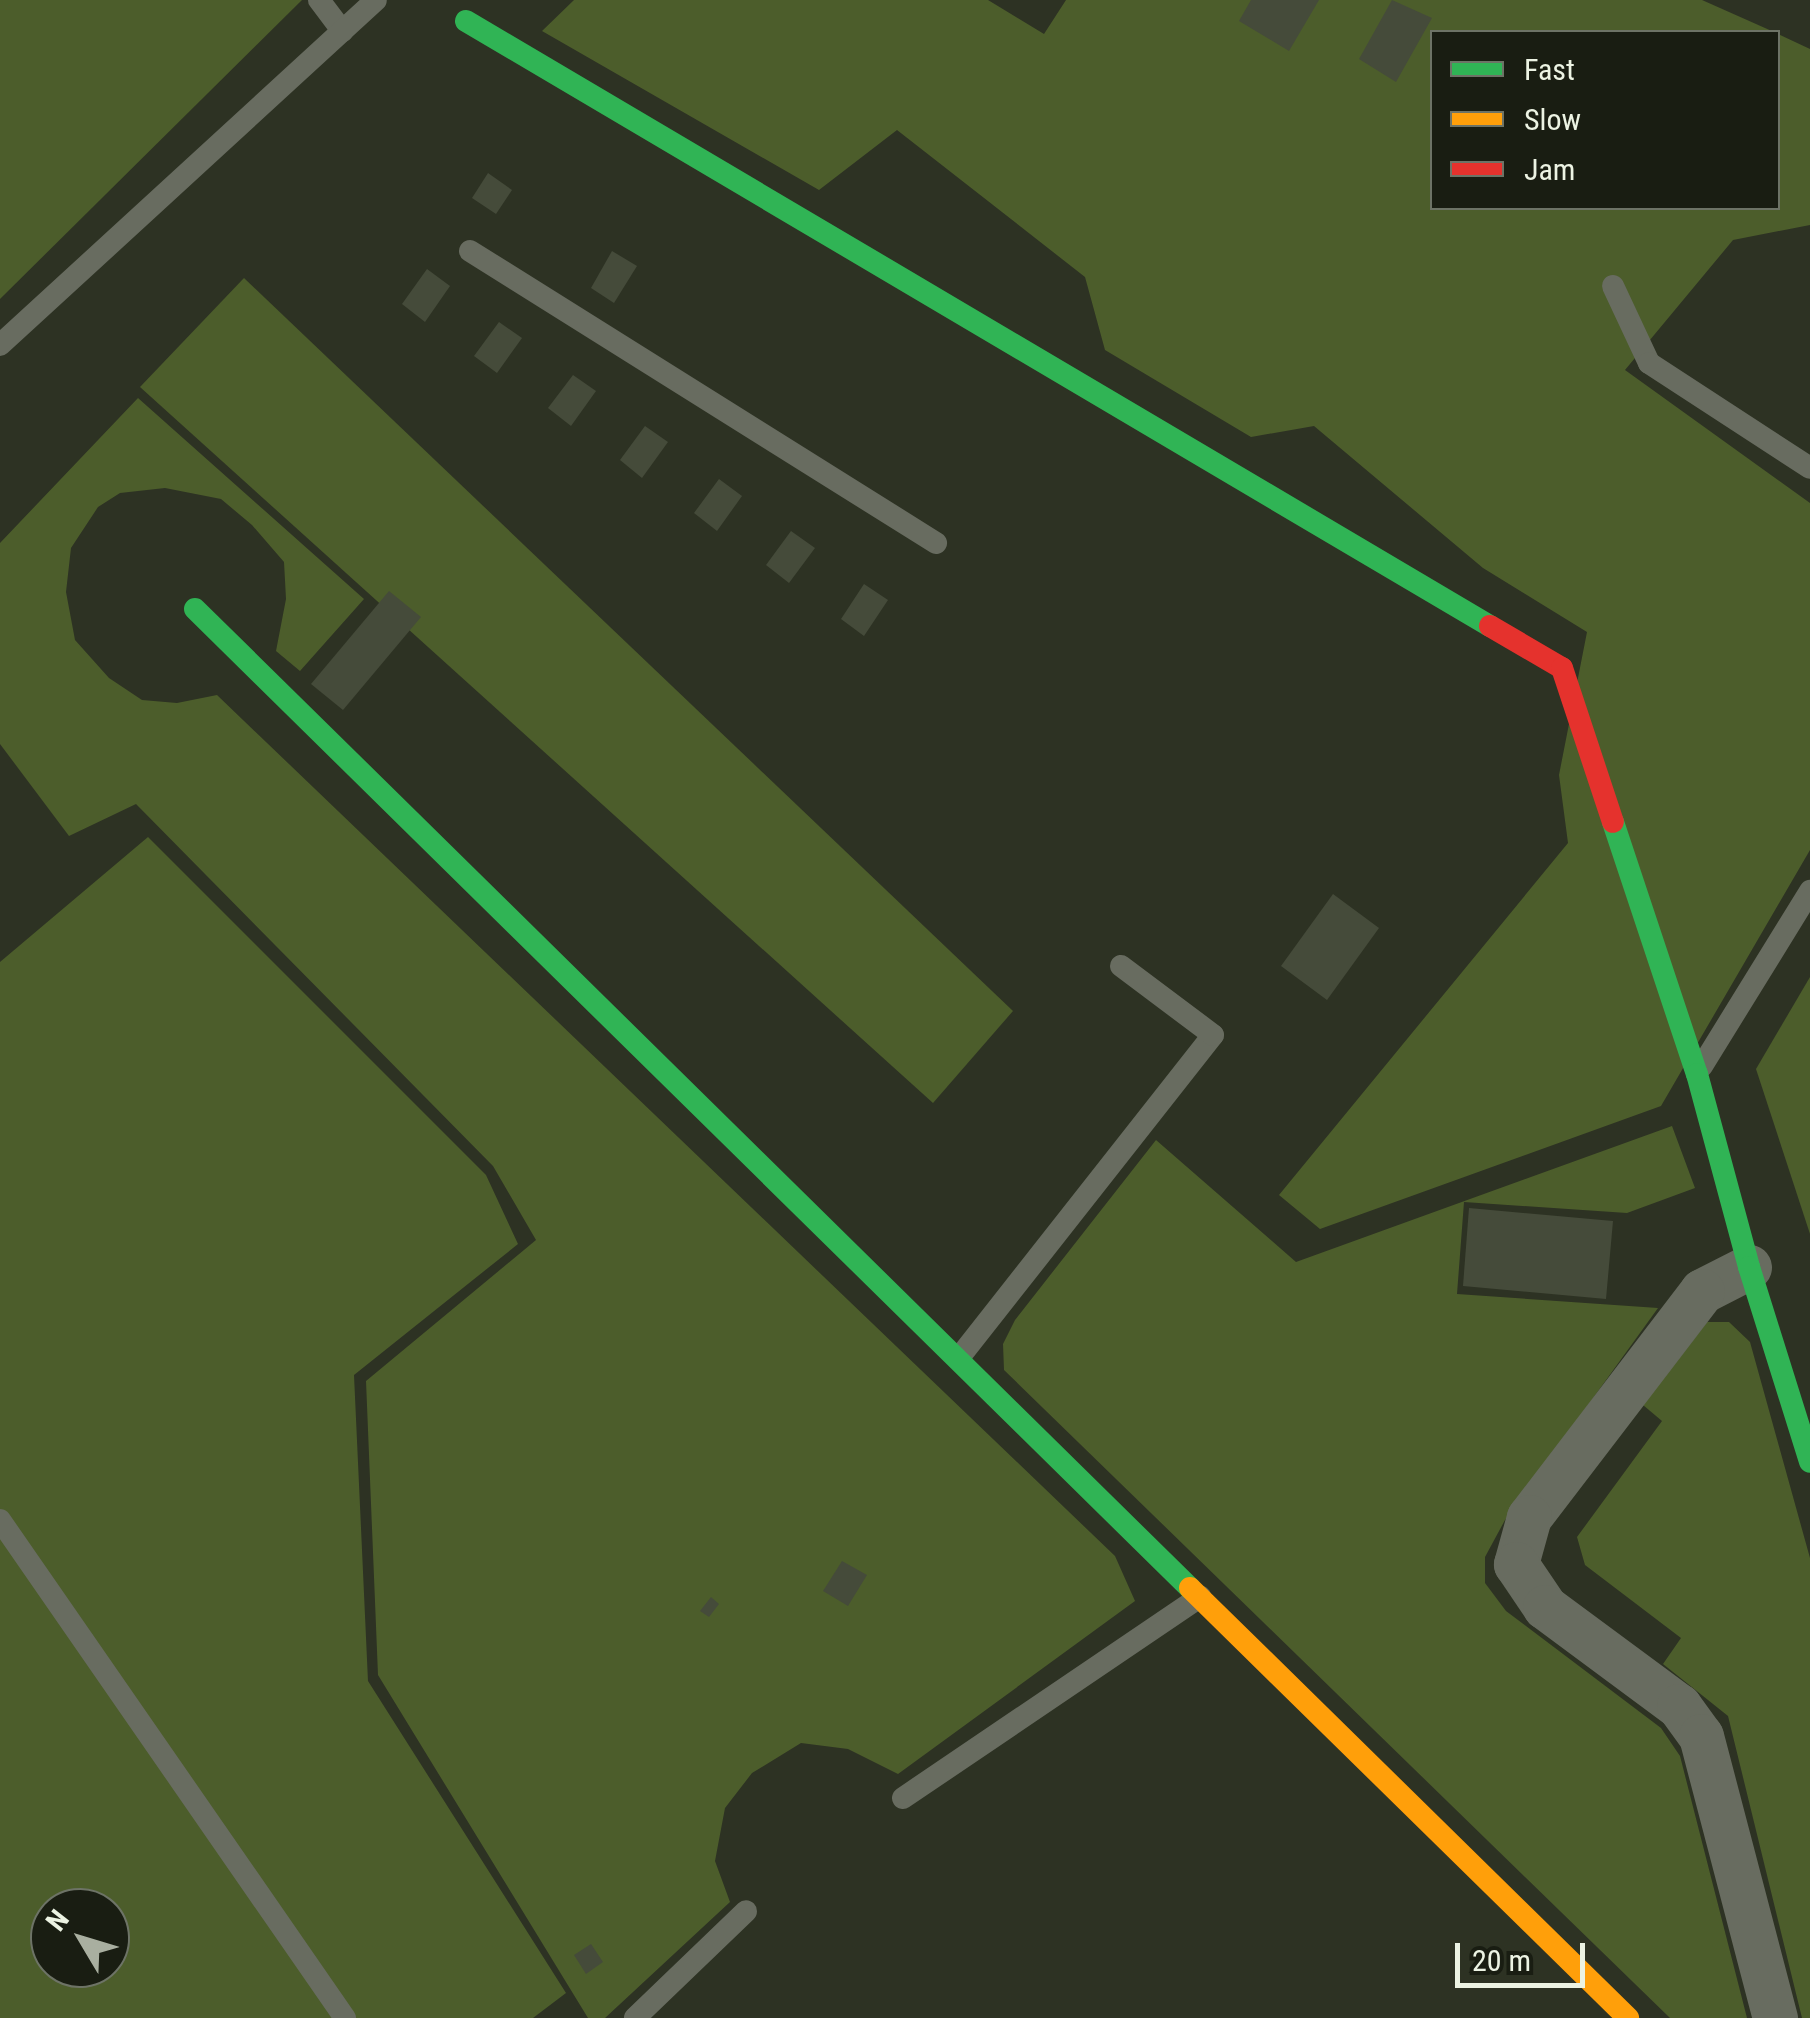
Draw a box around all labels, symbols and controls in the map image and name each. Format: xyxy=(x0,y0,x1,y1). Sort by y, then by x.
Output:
legend xyxy=(1430,30,1780,210)
text: Fast xyxy=(1524,52,1575,87)
text: Slow xyxy=(1524,102,1581,137)
text: Jam xyxy=(1524,152,1575,187)
north arrow xyxy=(30,1888,130,1988)
text: N xyxy=(39,1904,76,1937)
scale bar xyxy=(1460,1923,1590,1985)
text: 20 m xyxy=(1472,1943,1531,1978)

